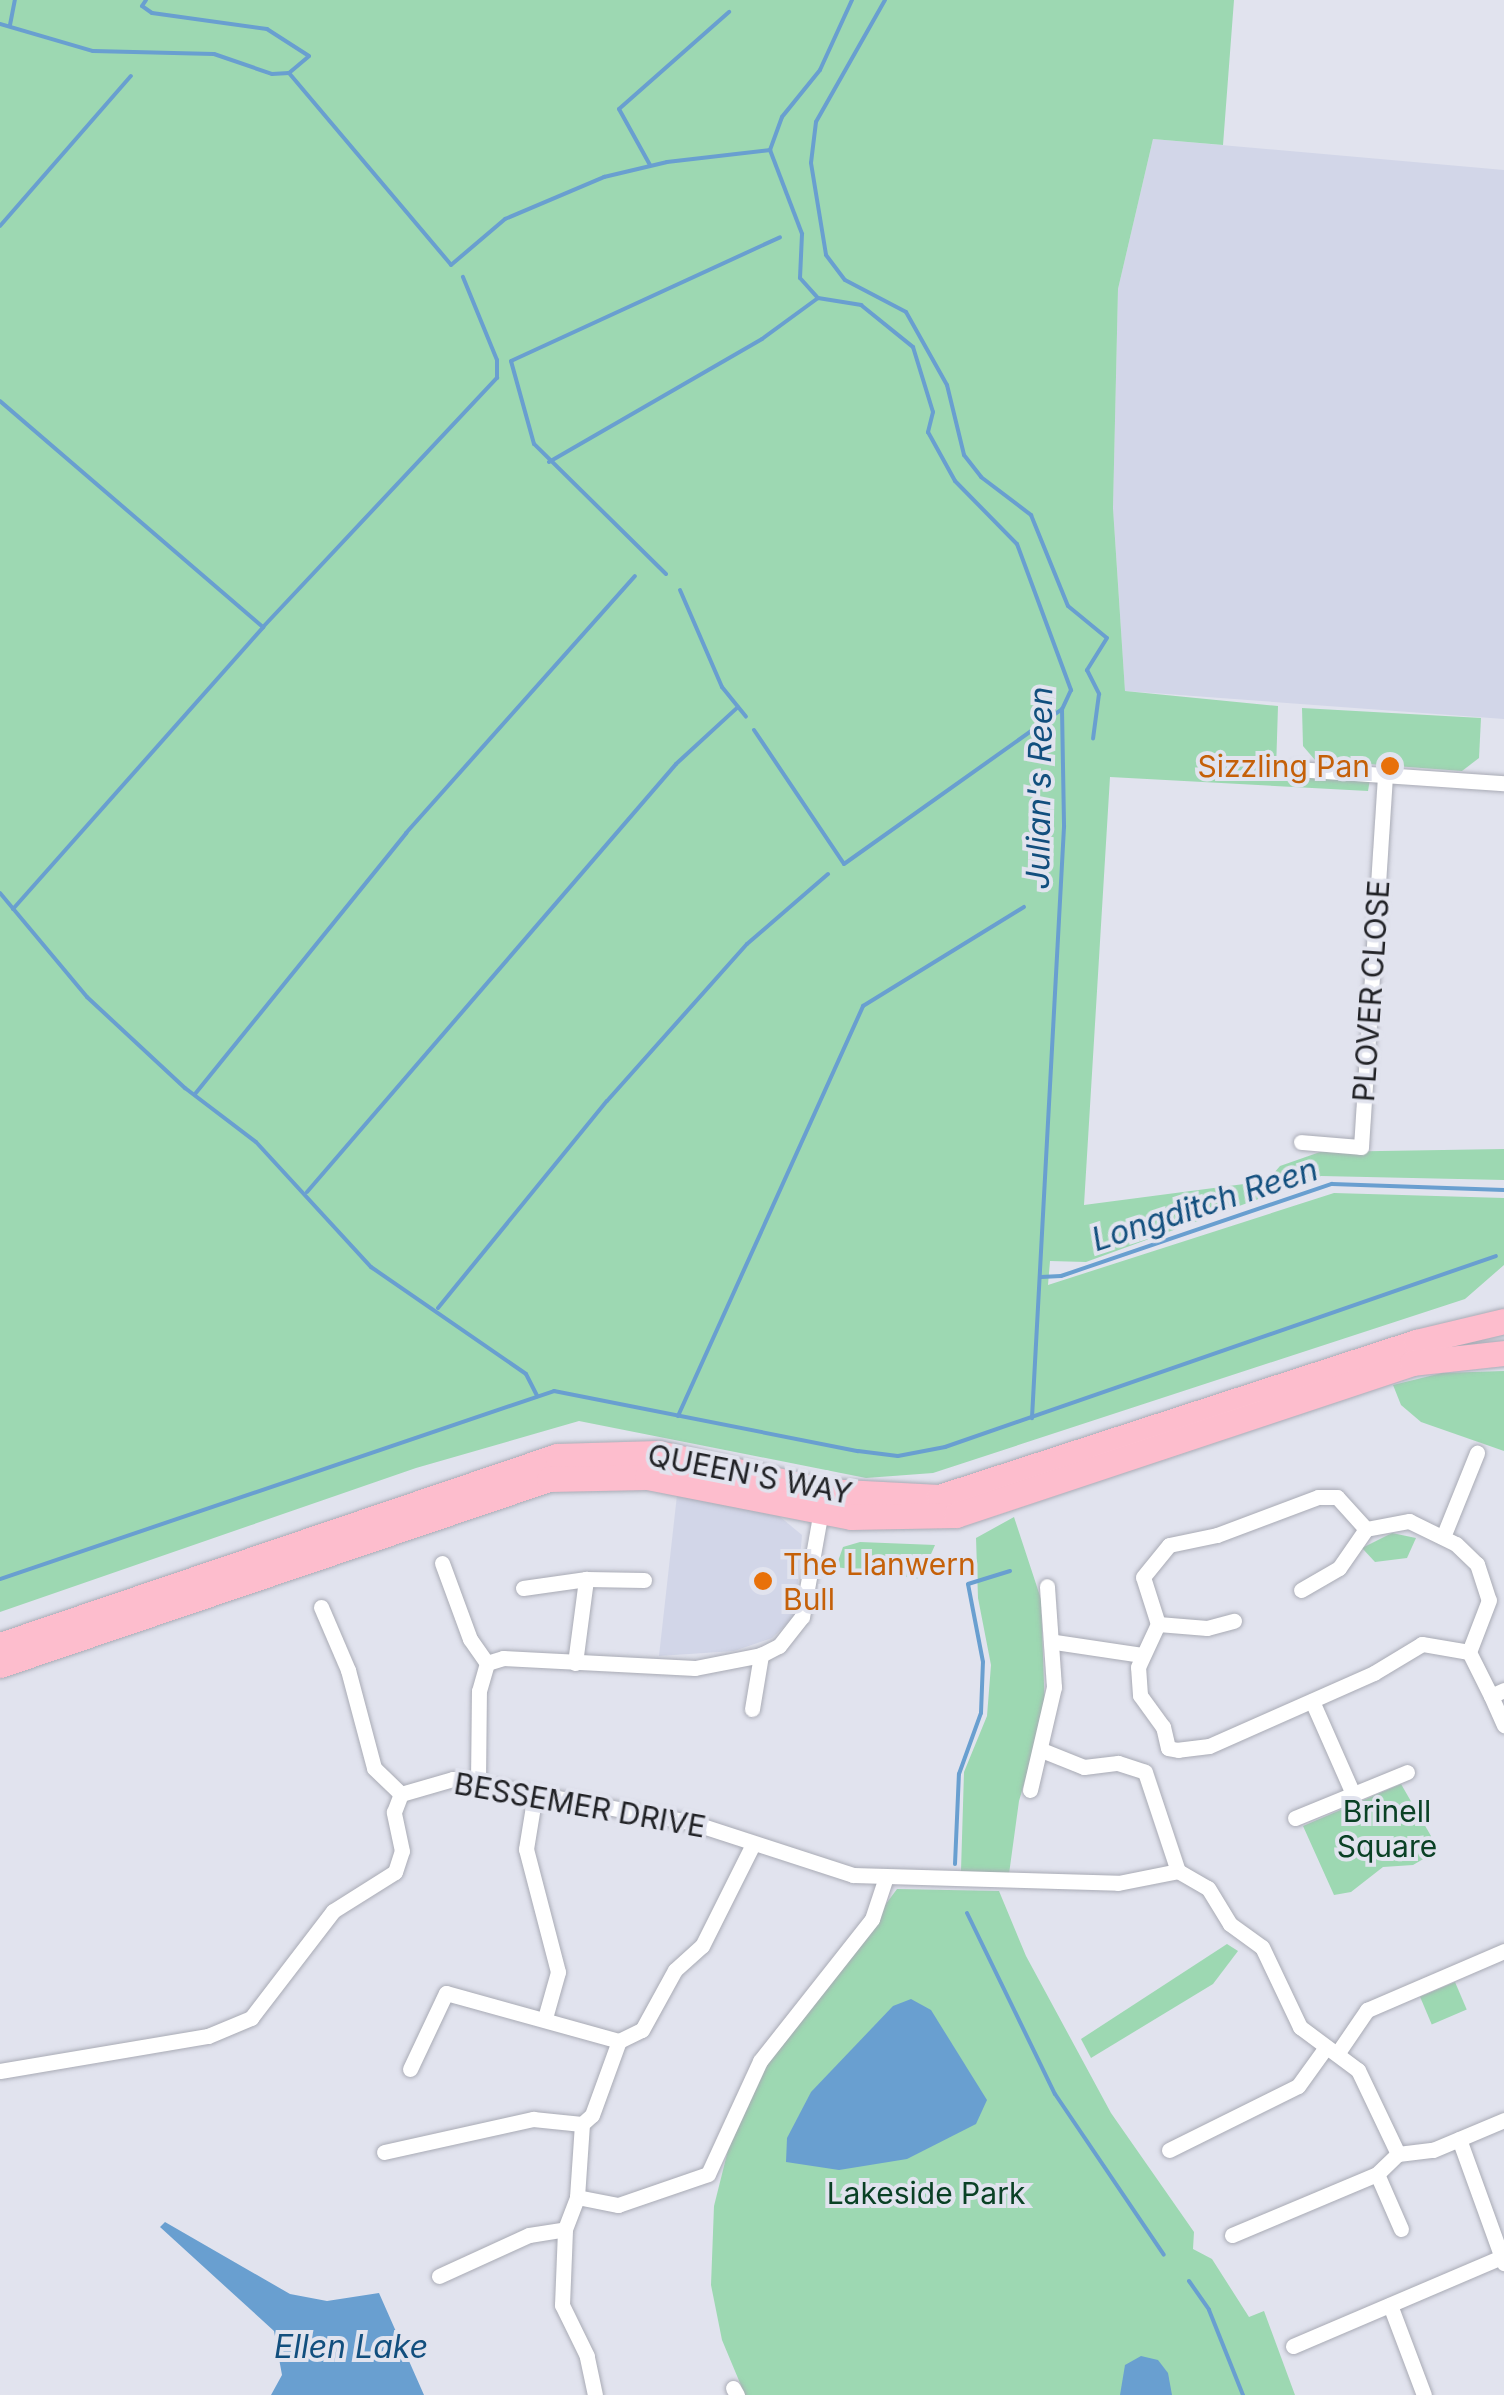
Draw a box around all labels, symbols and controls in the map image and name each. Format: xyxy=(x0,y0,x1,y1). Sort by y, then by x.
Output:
water label: Julian's Reen xyxy=(1019,686,1061,890)
place label: Sizzling Pan xyxy=(1198,748,1370,784)
marker: Sizzling Pan xyxy=(1379,755,1401,777)
street label: PLOVER CLOSE xyxy=(1345,879,1397,1103)
water label: Longditch Reen xyxy=(1087,1150,1323,1260)
street label: QUEEN'S WAY xyxy=(645,1437,855,1511)
place label: The Llanwern Bull xyxy=(783,1546,976,1616)
marker: The Llanwern Bull xyxy=(752,1570,774,1592)
street label: BESSEMER DRIVE xyxy=(451,1765,709,1845)
park label: Brinell Square xyxy=(1337,1793,1437,1864)
park label: Lakeside Park xyxy=(827,2175,1025,2211)
water label: Ellen Lake xyxy=(274,2328,428,2366)

